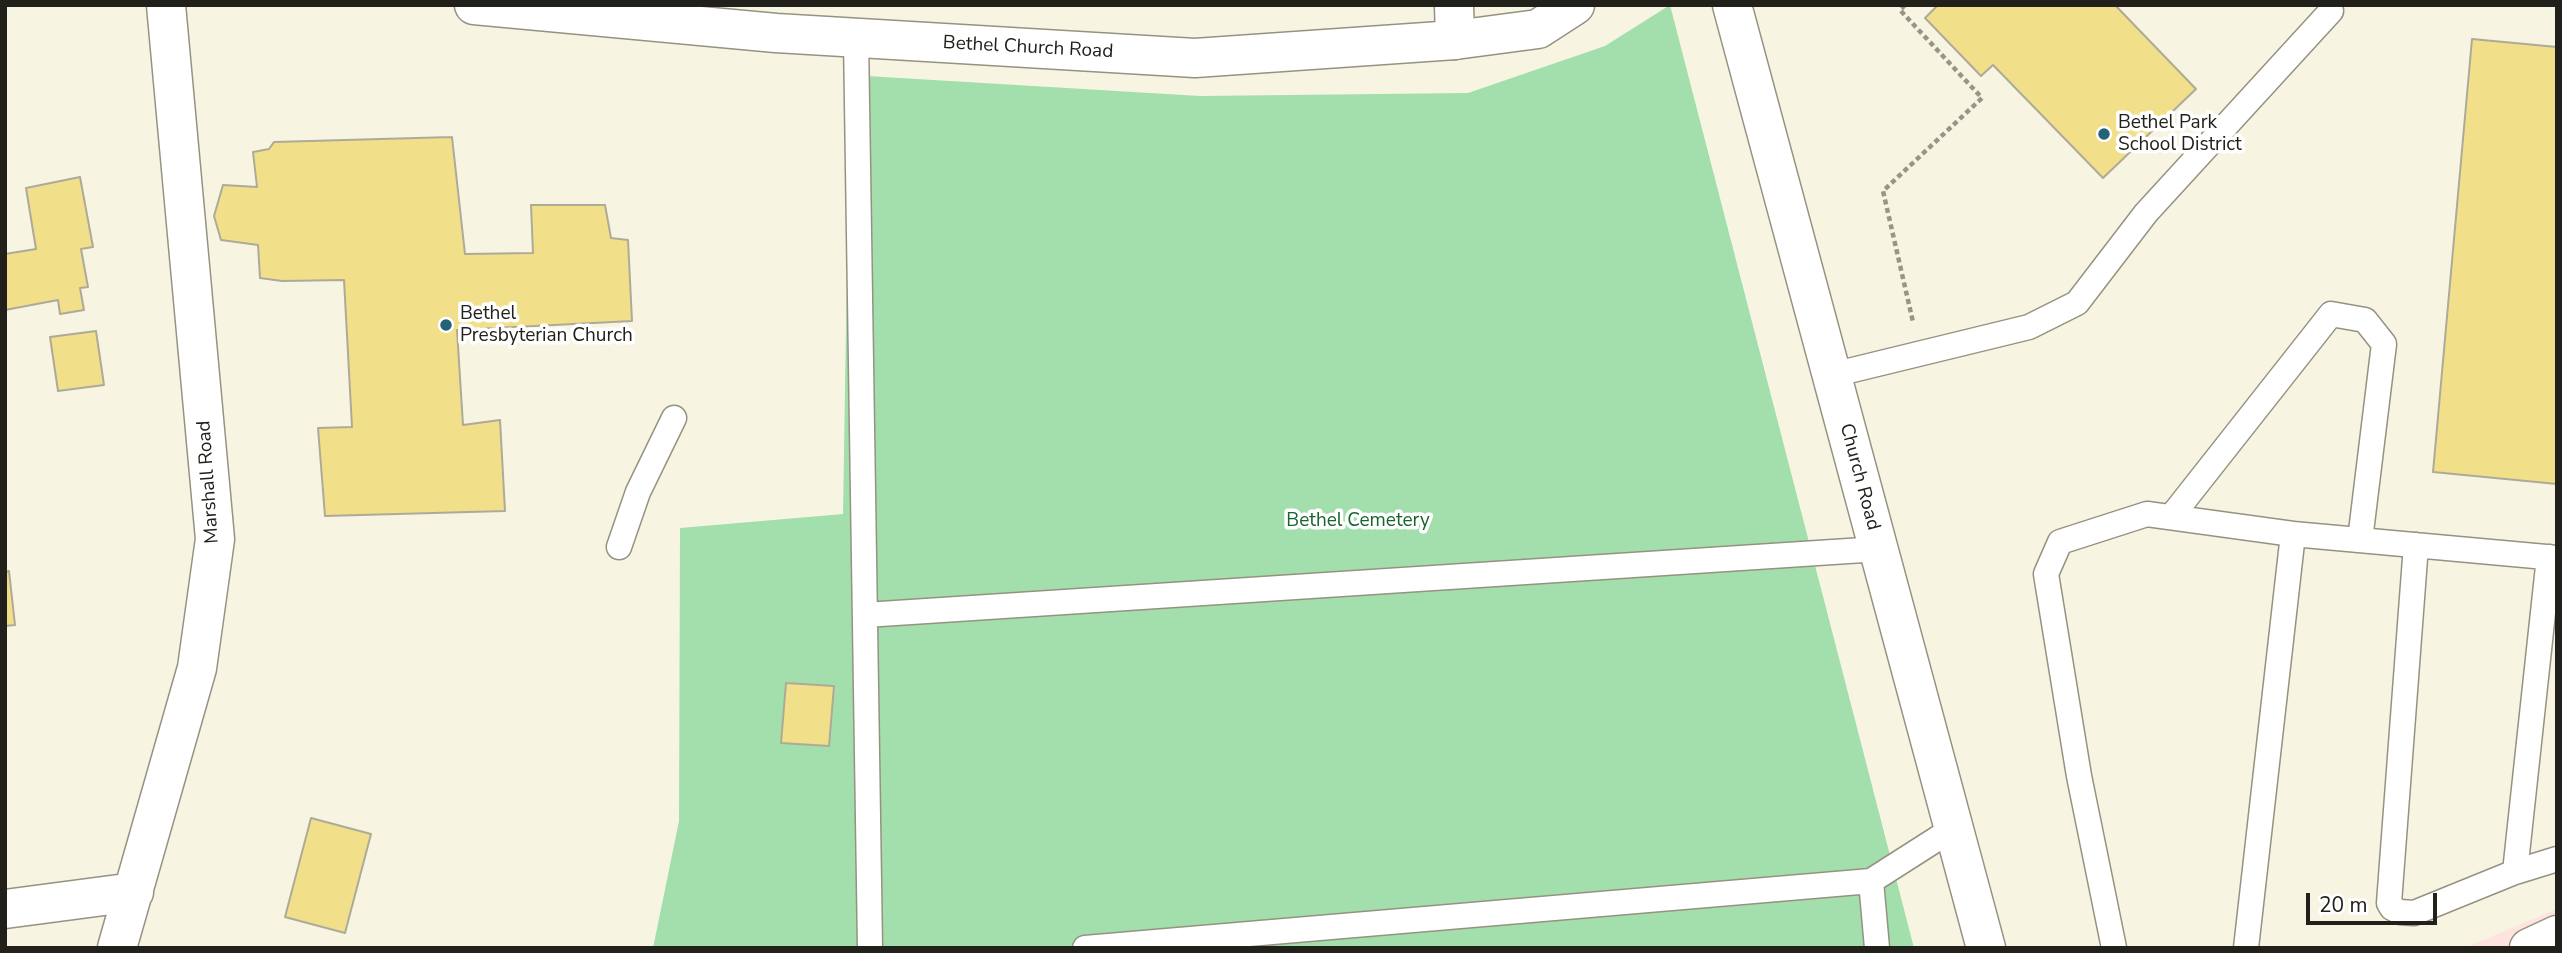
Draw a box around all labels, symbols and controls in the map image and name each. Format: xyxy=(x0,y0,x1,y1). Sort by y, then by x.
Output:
street label: Bethel Church Road xyxy=(942,32,1114,64)
place label: Bethel Park School District xyxy=(2118,112,2242,156)
marker: Bethel Park School District xyxy=(2096,126,2112,142)
place label: Bethel Presbyterian Church xyxy=(460,303,633,347)
marker: Bethel Presbyterian Church xyxy=(438,317,454,333)
street label: Marshall Road xyxy=(193,420,225,544)
street label: Church Road xyxy=(1834,421,1884,533)
park label: Bethel Cemetery xyxy=(1286,510,1430,532)
scale bar xyxy=(2310,880,2441,924)
text: 20 m xyxy=(2319,891,2368,919)

